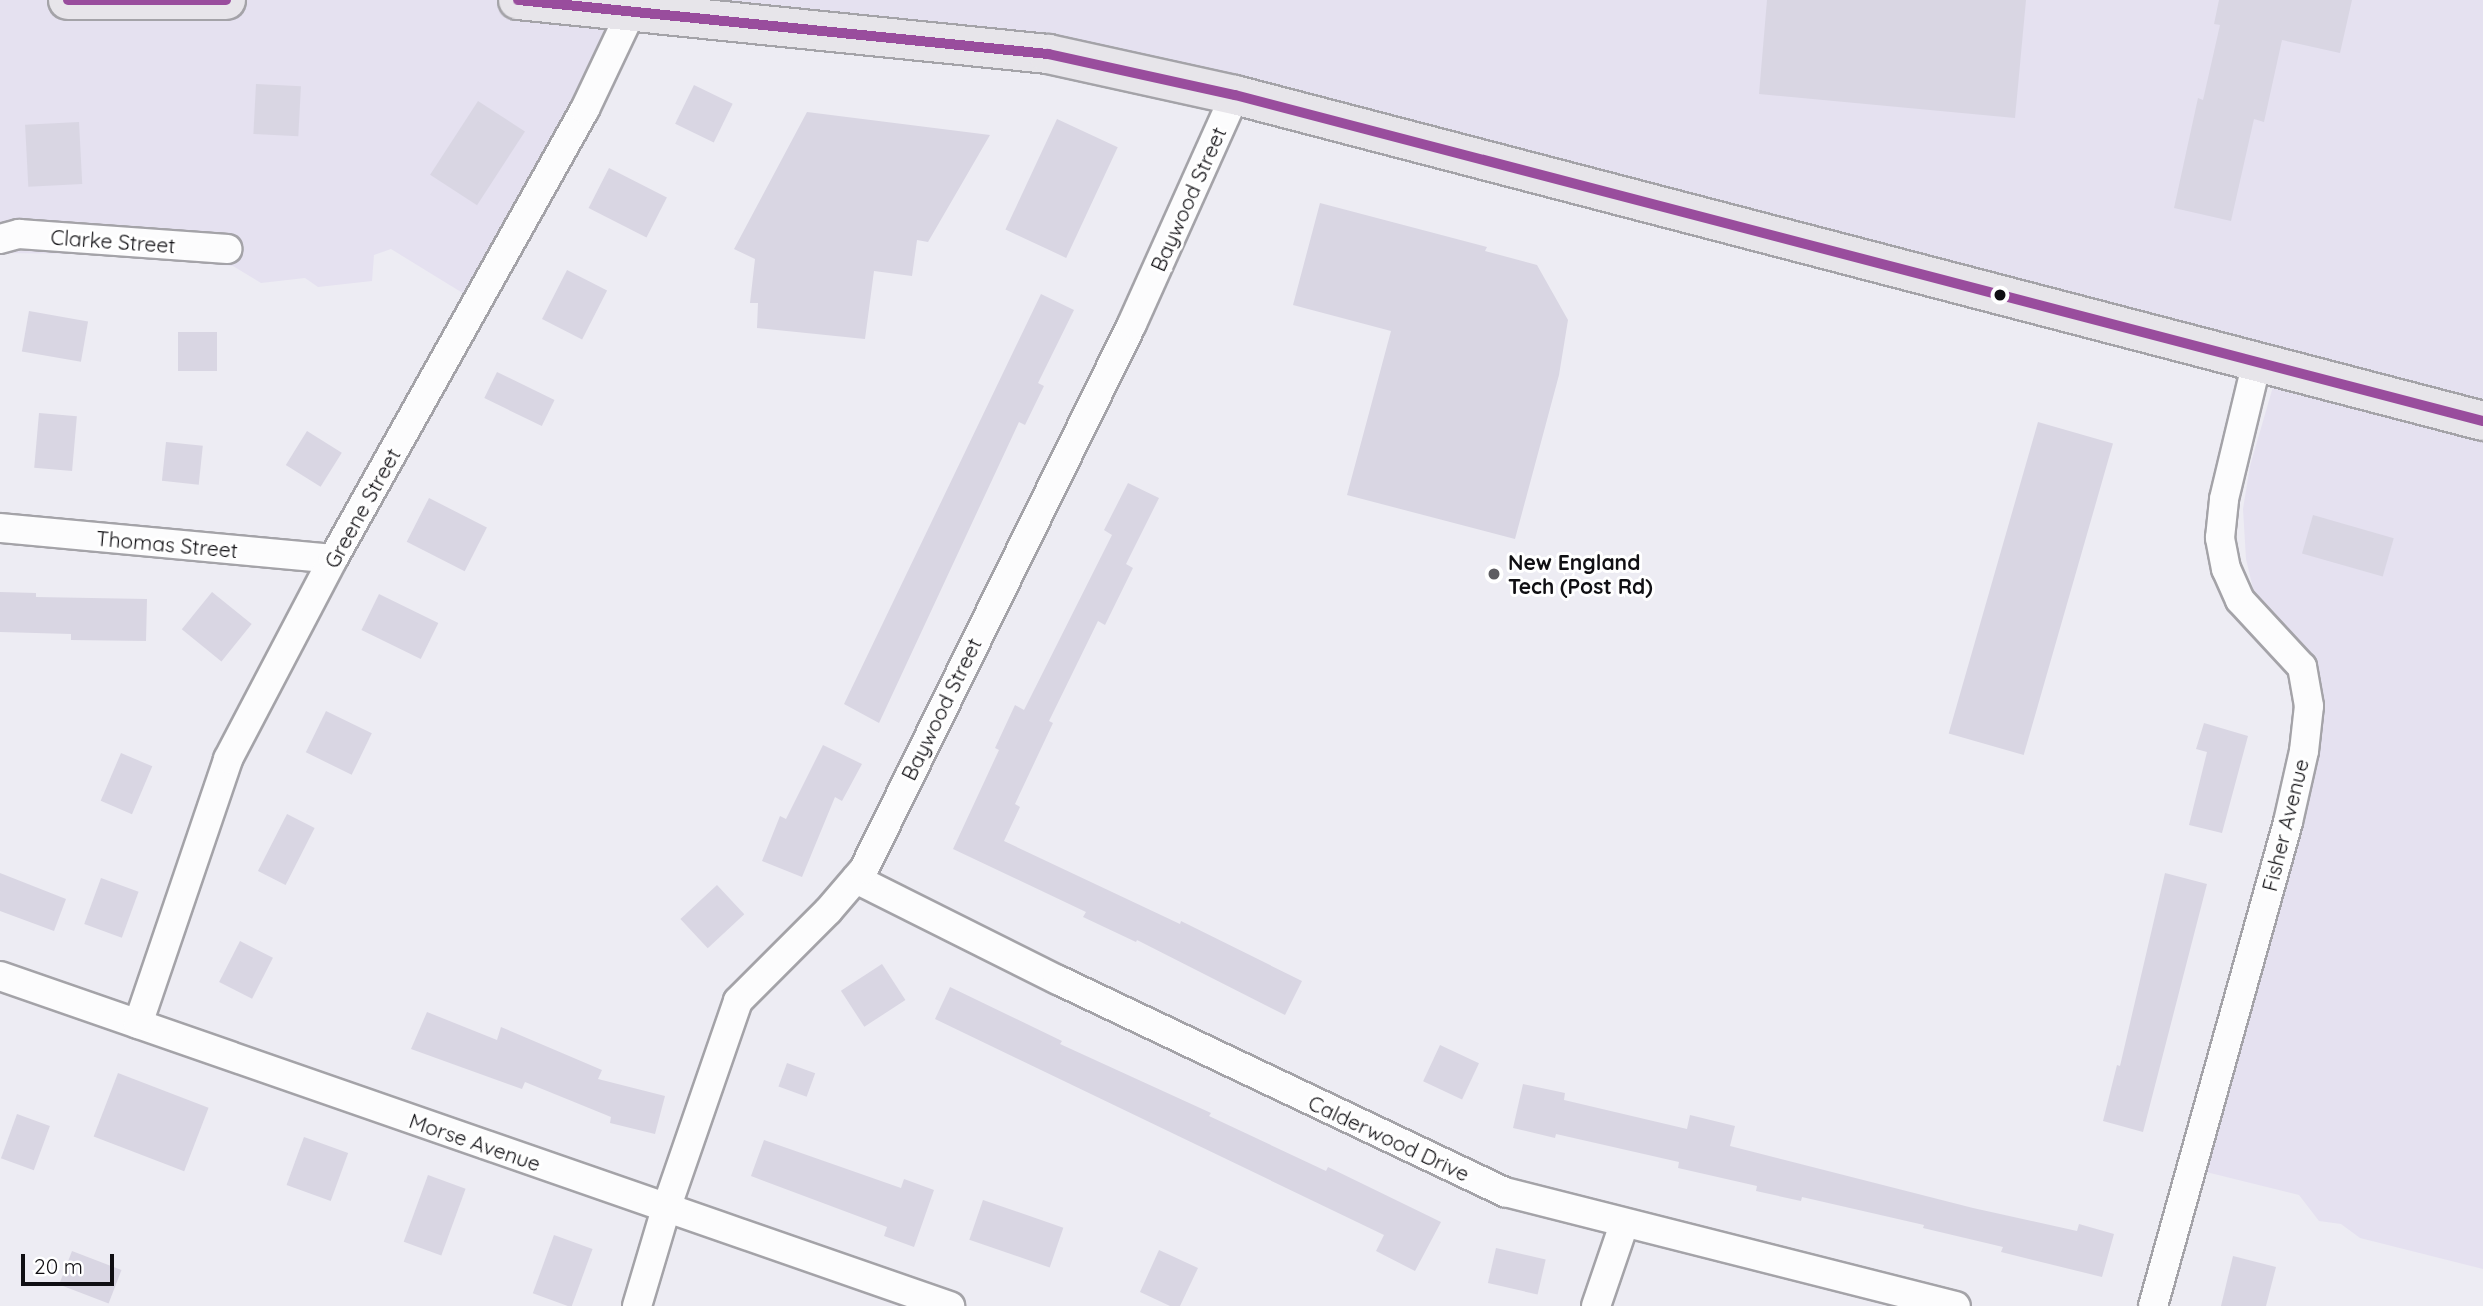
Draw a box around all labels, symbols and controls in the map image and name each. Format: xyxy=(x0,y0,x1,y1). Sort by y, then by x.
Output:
street label: Baywood Street xyxy=(1145,123,1231,275)
street label: Clarke Street xyxy=(50,224,176,258)
unlabelled marker xyxy=(1993,288,2007,302)
street label: Greene Street xyxy=(319,444,405,572)
street label: Thomas Street xyxy=(95,525,239,563)
place label: New England Tech (Post Rd) xyxy=(1508,549,1653,599)
marker: New England Tech (Post Rd) xyxy=(1486,566,1502,582)
street label: Baywood Street xyxy=(896,634,986,784)
street label: Fisher Avenue xyxy=(2256,756,2314,894)
street label: Calderwood Drive xyxy=(1304,1090,1474,1186)
street label: Morse Avenue xyxy=(406,1108,544,1176)
scale bar xyxy=(24,1240,117,1284)
text: 20 m xyxy=(34,1253,83,1279)

